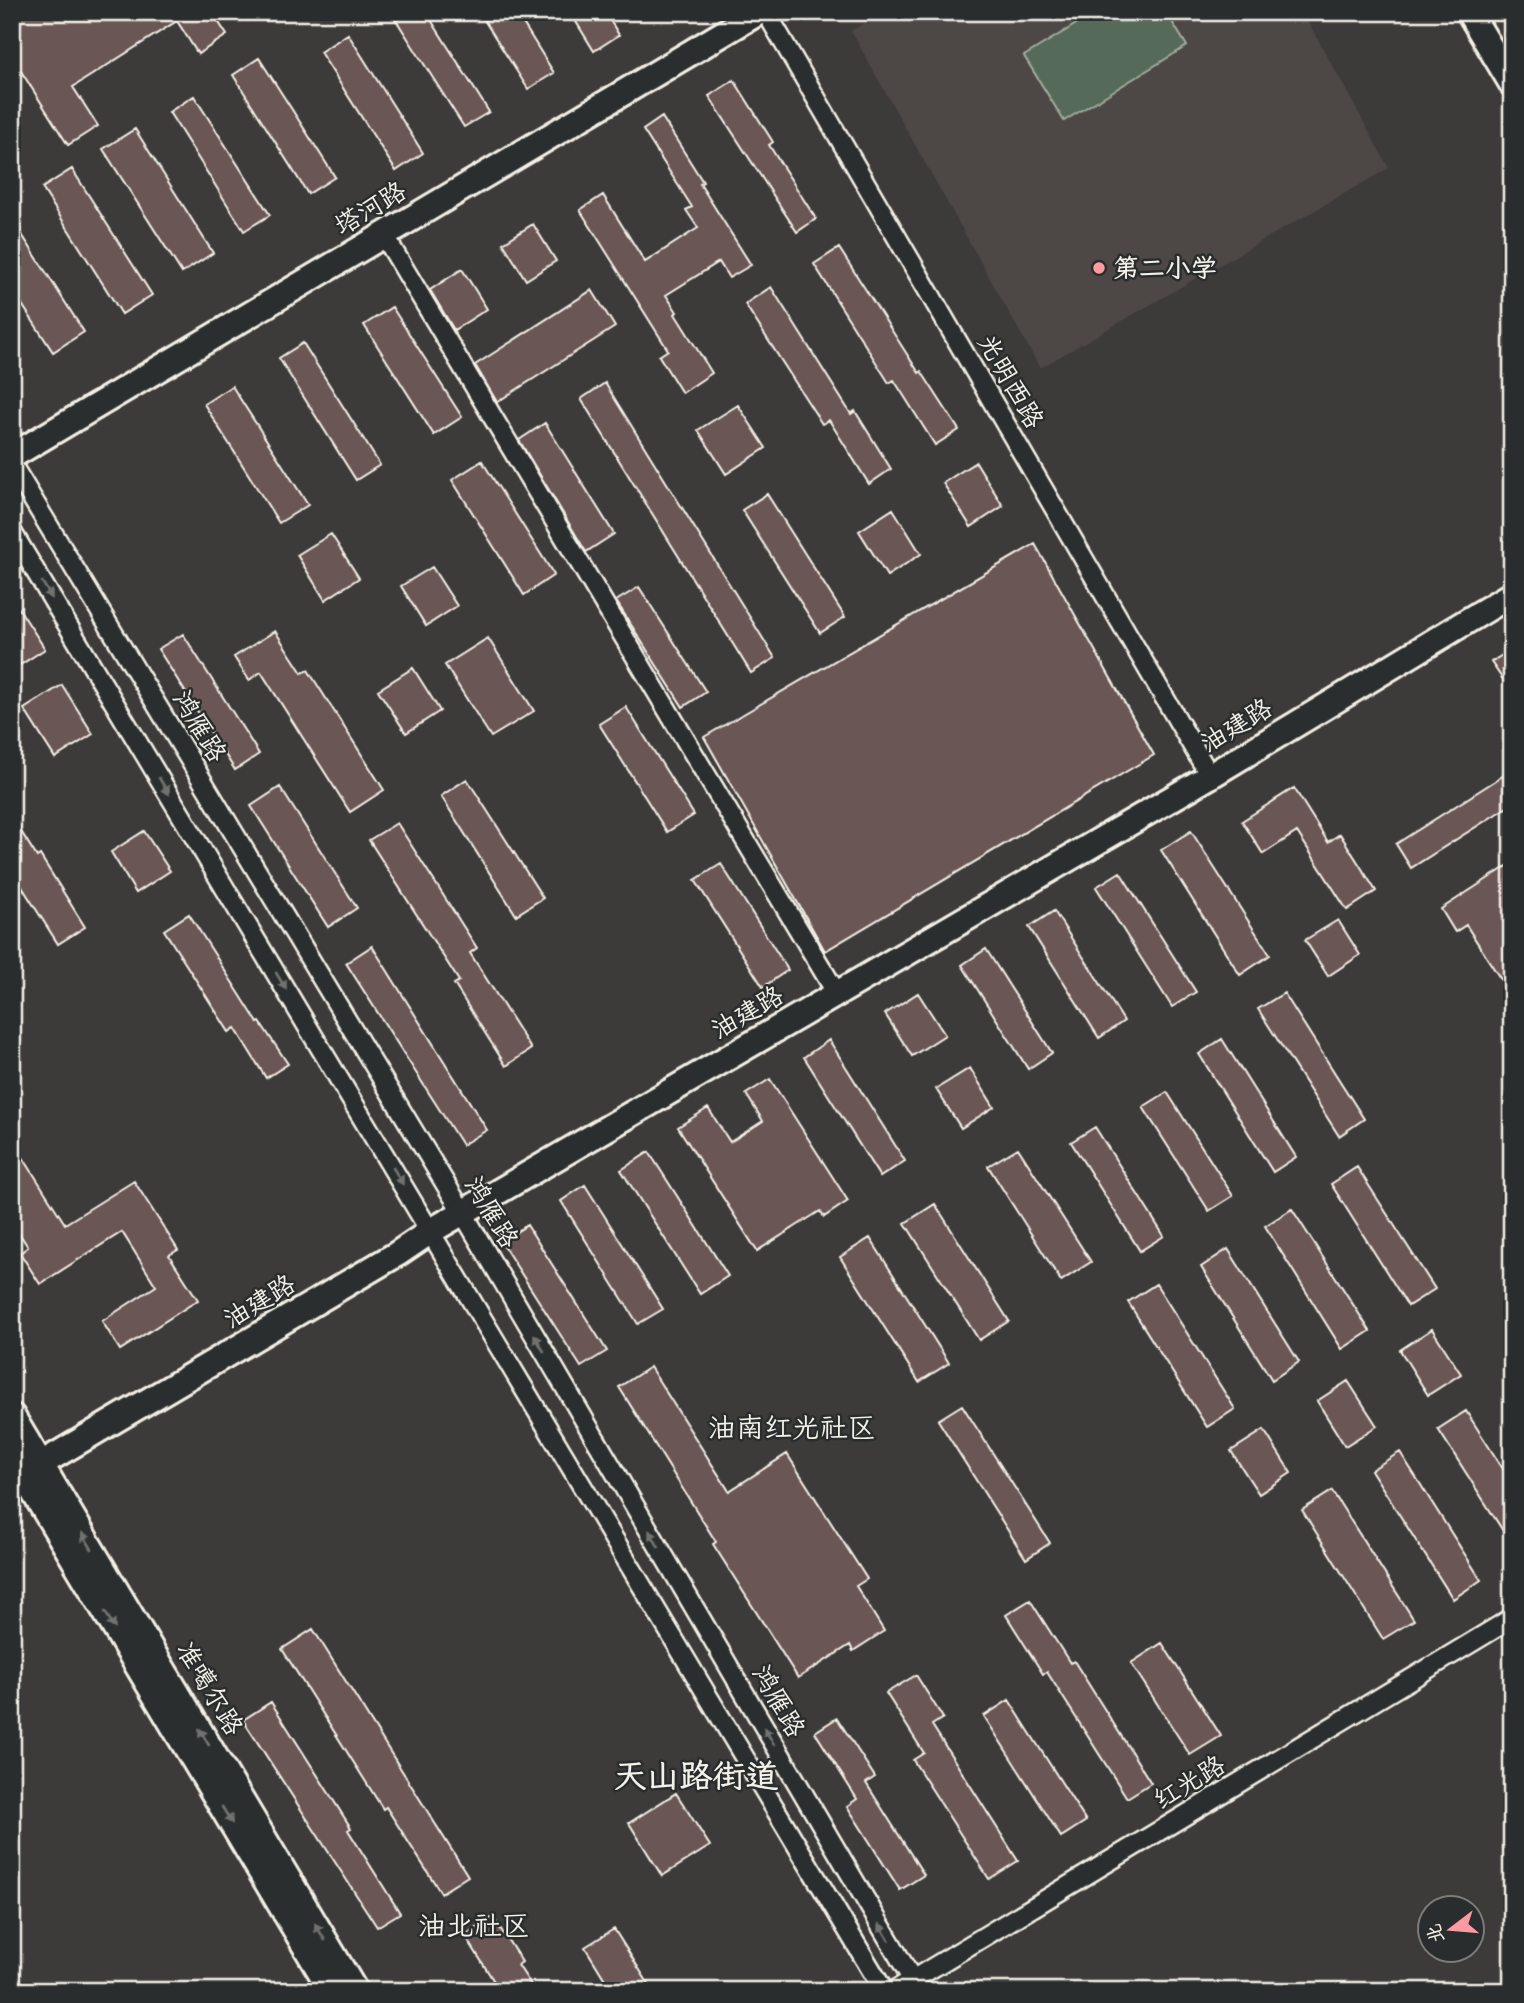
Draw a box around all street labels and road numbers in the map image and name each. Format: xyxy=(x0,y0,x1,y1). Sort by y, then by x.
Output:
street label: 塔河路 xyxy=(328,174,412,242)
street label: 光明西路 xyxy=(971,328,1051,434)
street label: 鸿雁路 xyxy=(166,684,234,768)
street label: 油建路 xyxy=(1194,691,1278,759)
street label: 油建路 xyxy=(705,979,789,1045)
street label: 鸿雁路 xyxy=(458,1170,526,1254)
street label: 油建路 xyxy=(217,1267,301,1335)
street label: 准噶尔路 xyxy=(169,1635,251,1741)
street label: 鸿雁路 xyxy=(746,1659,812,1743)
street label: 红光路 xyxy=(1147,1748,1231,1816)

